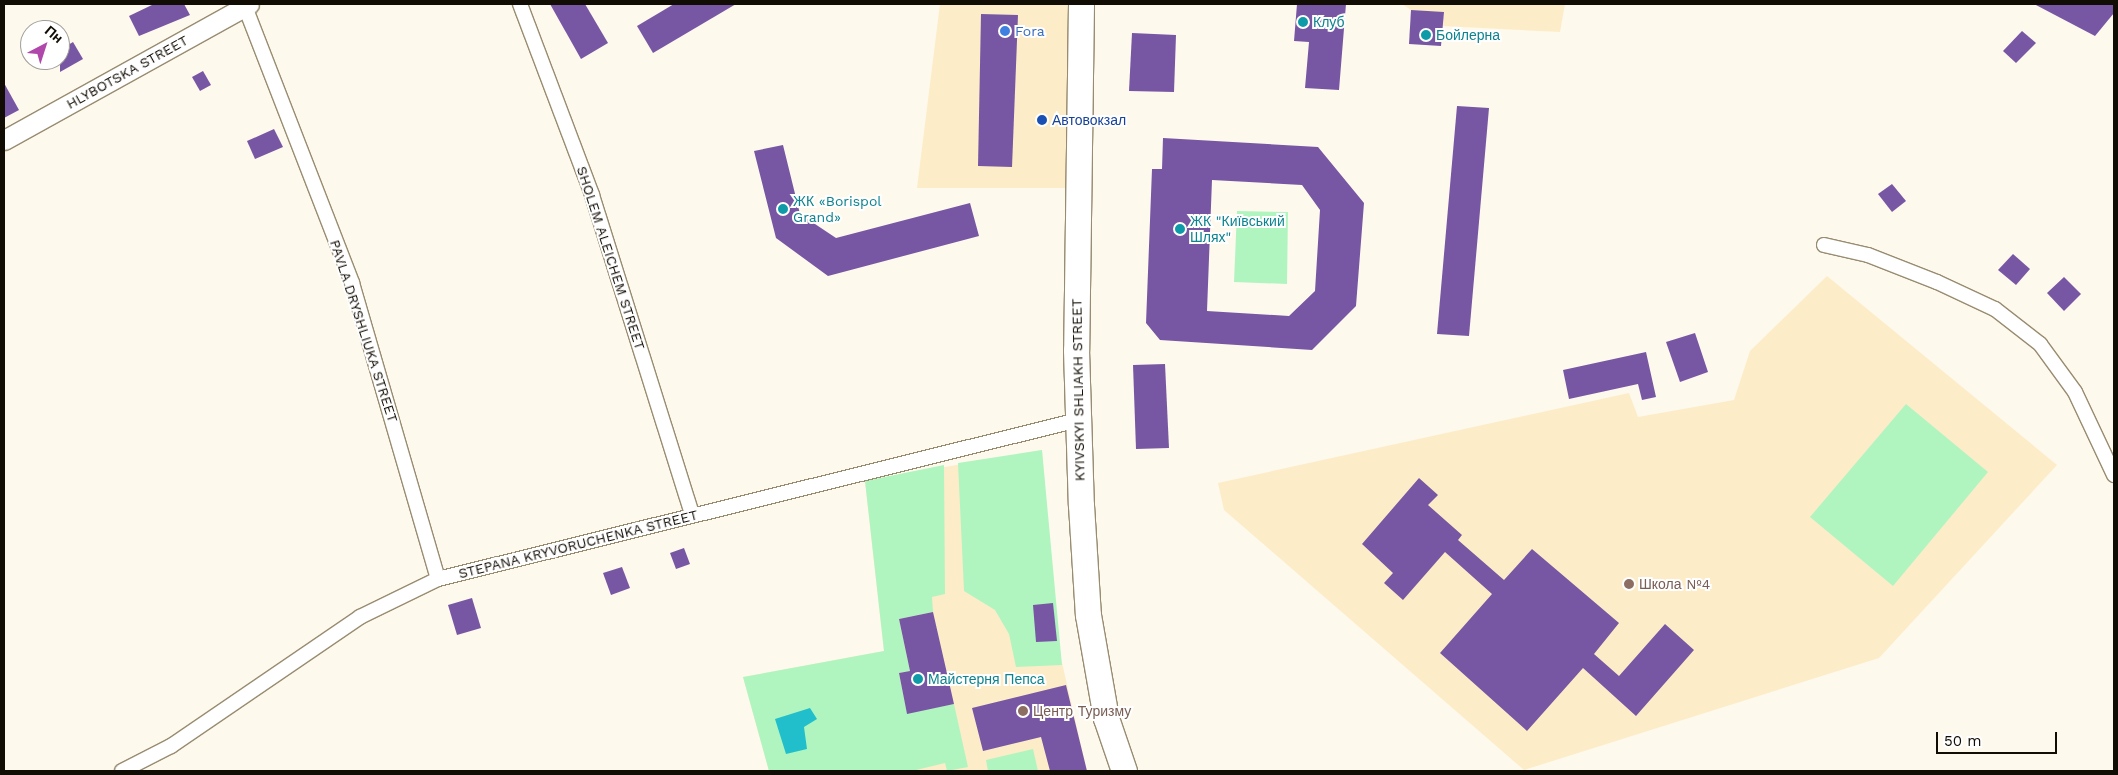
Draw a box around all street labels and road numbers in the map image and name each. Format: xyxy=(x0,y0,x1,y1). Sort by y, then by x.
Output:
street label: HLYBOTSKA STREET xyxy=(63,31,191,113)
street label: SHOLEM ALEICHEM STREET xyxy=(573,164,649,352)
street label: PAVLA DRYSHLIUKA STREET xyxy=(326,237,402,425)
street label: KYIVSKYI SHLIAKH STREET xyxy=(1068,299,1088,481)
street label: STEPANA KRYVORUCHENKA STREET xyxy=(456,506,700,582)

